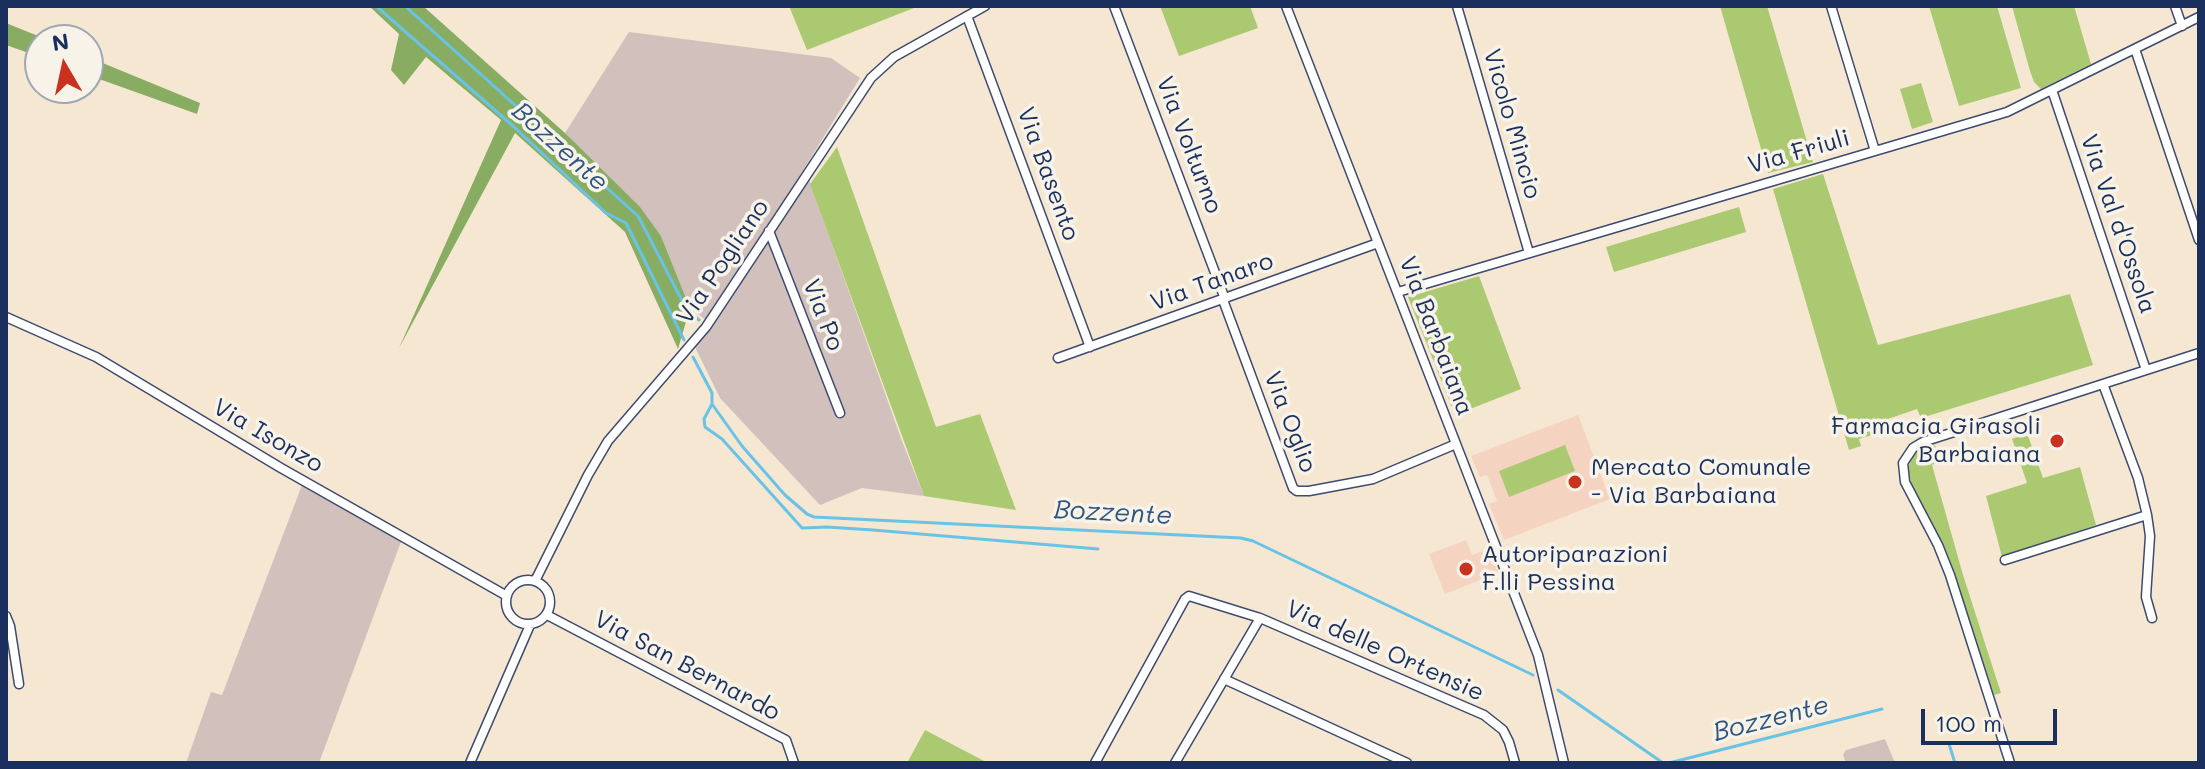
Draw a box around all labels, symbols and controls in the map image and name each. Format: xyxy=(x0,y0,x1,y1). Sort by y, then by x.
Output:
north arrow xyxy=(24,24,104,104)
text: N xyxy=(50,26,71,57)
street label: Vicolo Mincio xyxy=(1477,46,1547,202)
street label: Via Volturno xyxy=(1150,72,1228,218)
water label: Bozzente xyxy=(506,96,614,198)
street label: Via Basento xyxy=(1011,103,1085,245)
street label: Via Friuli xyxy=(1745,124,1853,180)
street label: Via Val d'Ossola xyxy=(2074,131,2162,317)
street label: Via Pogliano xyxy=(671,194,775,330)
street label: Via Tanaro xyxy=(1147,247,1277,317)
street label: Via Barbaiana xyxy=(1392,252,1480,420)
street label: Via Po xyxy=(796,275,850,355)
street label: Via Oglio xyxy=(1258,367,1322,477)
street label: Via Isonzo xyxy=(208,393,328,479)
place label: Farmacia Girasoli Barbaiana xyxy=(1831,413,2041,469)
marker: Farmacia Girasoli Barbaiana xyxy=(2048,432,2066,450)
place label: Mercato Comunale - Via Barbaiana xyxy=(1591,454,1811,510)
marker: Mercato Comunale - Via Barbaiana xyxy=(1566,473,1584,491)
water label: Bozzente xyxy=(1053,494,1173,532)
place label: Autoriparazioni F.lli Pessina xyxy=(1482,541,1668,597)
marker: Autoriparazioni F.lli Pessina xyxy=(1457,560,1475,578)
street label: Via delle Ortensie xyxy=(1282,594,1488,708)
street label: Via San Bernardo xyxy=(589,605,785,727)
water label: Bozzente xyxy=(1710,690,1832,748)
scale bar xyxy=(1925,693,2061,743)
text: 100 m xyxy=(1935,707,2002,738)

